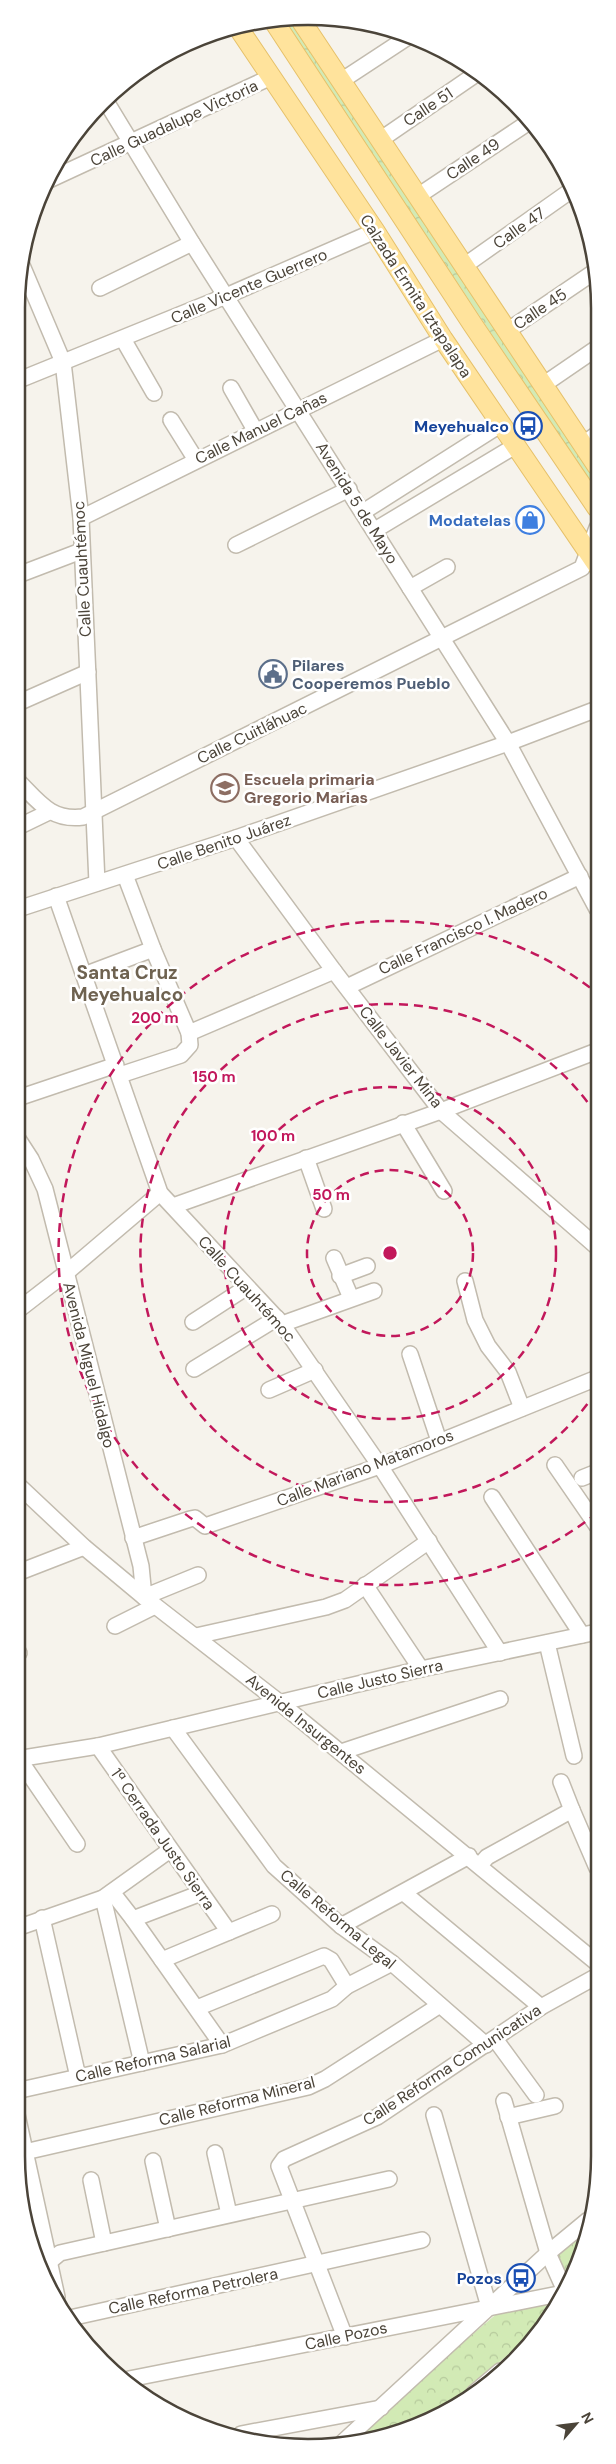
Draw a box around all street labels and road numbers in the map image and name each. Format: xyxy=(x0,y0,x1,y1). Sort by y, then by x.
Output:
street label: Calle Guadalupe Victoria xyxy=(87,75,261,171)
street label: Calle 51 xyxy=(399,83,457,131)
street label: Calle 49 xyxy=(442,133,504,185)
street label: Calle 47 xyxy=(489,203,549,253)
street label: Calzada Ermita Iztapalapa xyxy=(355,210,477,382)
street label: Calle Vicente Guerrero xyxy=(168,243,330,329)
street label: Calle 45 xyxy=(509,283,571,335)
street label: Calle Manuel Cañas xyxy=(192,387,330,469)
street label: Avenida 5 de Mayo xyxy=(311,438,403,568)
street label: Calle Cuauhtémoc xyxy=(68,500,96,638)
street label: Calle Cuitláhuac xyxy=(194,697,310,769)
street label: Calle Benito Juárez xyxy=(154,809,294,875)
street label: Calle Francisco I. Madero xyxy=(375,882,551,980)
street label: Calle Javier Mina xyxy=(355,1002,447,1112)
street label: Calle Cuauhtémoc xyxy=(194,1231,300,1347)
street label: Avenida Miguel Hidalgo xyxy=(58,1280,120,1450)
street label: Calle Mariano Matamoros xyxy=(273,1425,457,1511)
street label: Calle Justo Sierra xyxy=(315,1654,445,1704)
street label: Avenida Insurgentes xyxy=(242,1669,370,1779)
street label: 1ª Cerrada Justo Sierra xyxy=(106,1764,220,1914)
street label: Calle Reforma Legal xyxy=(276,1864,400,1974)
street label: Calle Reforma Comunicativa xyxy=(359,1999,545,2131)
street label: Calle Reforma Salarial xyxy=(73,2031,233,2087)
street label: Calle Reforma Mineral xyxy=(157,2071,317,2131)
street label: Calle Reforma Petrolera xyxy=(106,2263,280,2319)
street label: Calle Pozos xyxy=(303,2317,389,2355)

